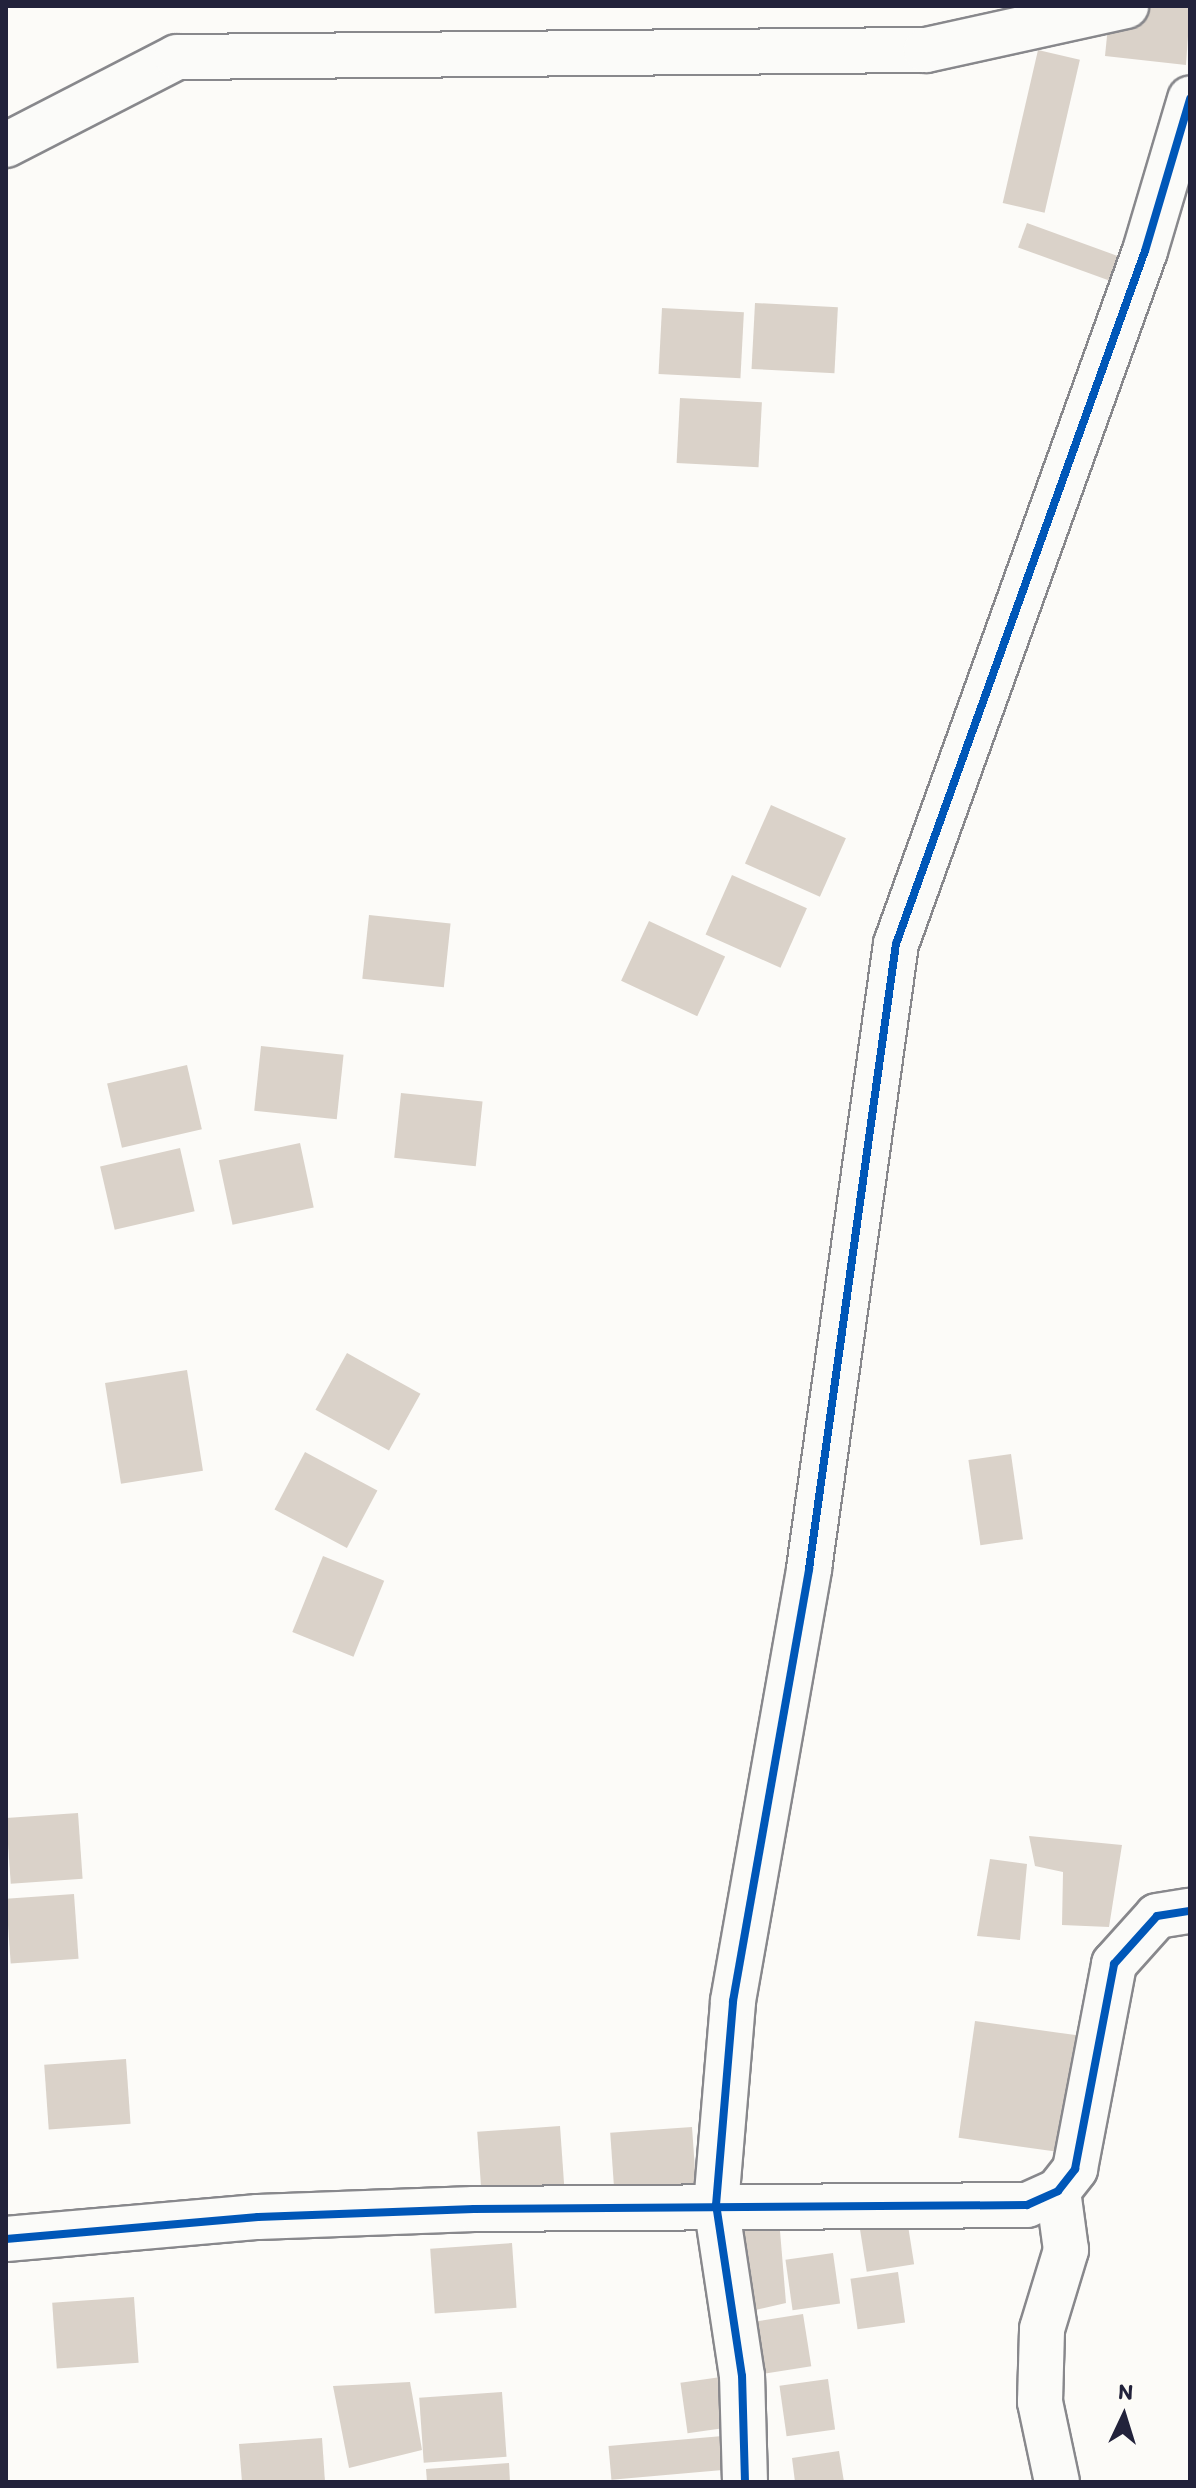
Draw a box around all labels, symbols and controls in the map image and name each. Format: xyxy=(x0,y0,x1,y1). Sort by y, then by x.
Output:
north arrow xyxy=(1084,2376,1164,2456)
text: N xyxy=(1117,2378,1134,2406)

